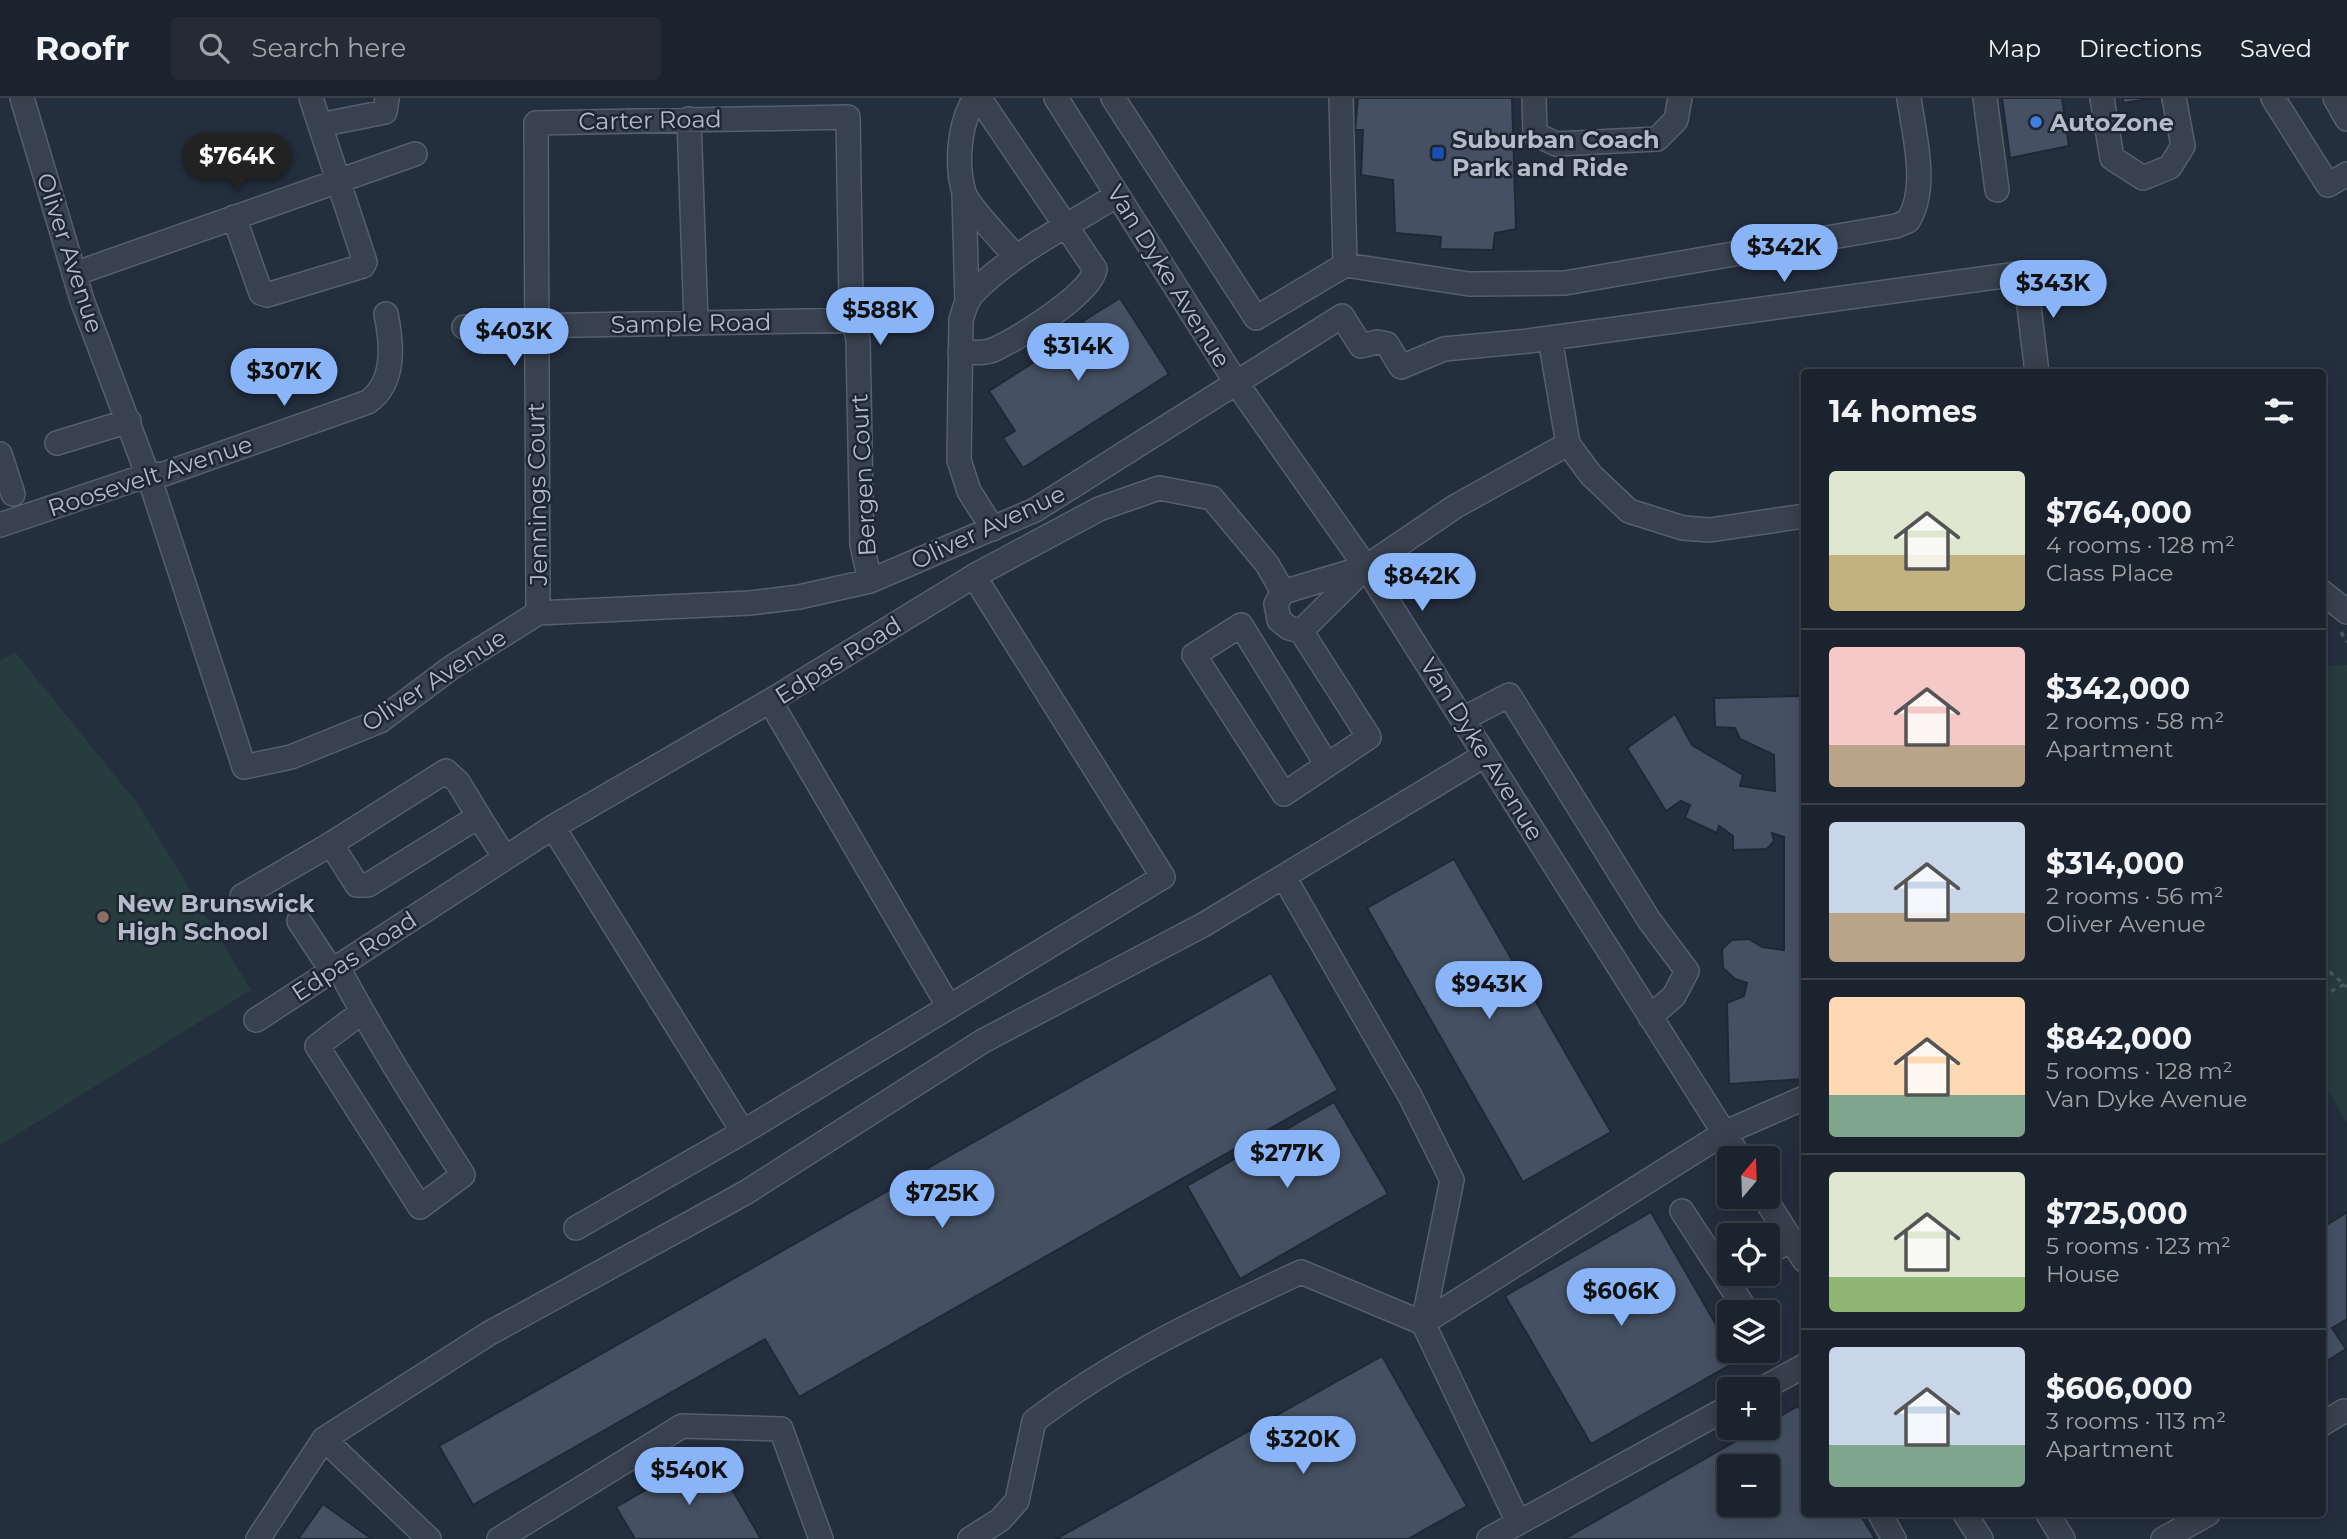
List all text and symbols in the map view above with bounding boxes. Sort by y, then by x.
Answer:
search box [171,17,661,80]
text: Roofr [35,28,129,68]
icon: search [195,29,233,67]
text: Search here [251,32,406,64]
text: Map [1988,34,2041,63]
text: Directions [2079,34,2202,63]
text: Saved [2240,34,2312,63]
street label: Carter Road [578,104,722,136]
place label: AutoZone [2049,108,2174,137]
marker: AutoZone [2028,114,2044,130]
place label: Suburban Coach Park and Ride [1452,125,1660,182]
pin: $764K [188,134,286,193]
text: $764K [199,142,275,170]
marker: Suburban Coach Park and Ride [1430,145,1446,161]
street label: Oliver Avenue [30,169,110,337]
street label: Van Dyke Avenue [1101,179,1237,373]
pin: $342K [1735,225,1833,284]
text: $342K [1747,233,1821,261]
pin: $343K [2004,260,2102,320]
text: $343K [2016,269,2090,297]
pin: $588K [831,288,929,347]
text: $588K [842,296,918,324]
street label: Sample Road [610,307,772,339]
pin: $403K [465,308,563,368]
text: $403K [476,317,552,345]
pin: $314K [1029,324,1127,383]
text: $314K [1043,332,1113,360]
pin: $307K [235,348,333,408]
text: $307K [246,357,322,385]
icon: filters [2260,392,2298,430]
street label: Bergen Court [844,393,882,557]
text: 14 homes [1829,393,1977,430]
street label: Jennings Court [521,402,553,587]
street label: Roosevelt Avenue [44,429,256,523]
street label: Oliver Avenue [906,479,1070,575]
text: $764,000 [2046,494,2192,531]
icon: home [1885,499,1969,583]
text: 4 rooms · 128 m² [2046,531,2235,559]
pin: $842K [1373,554,1471,613]
text: Class Place [2046,559,2173,587]
text: $842K [1384,562,1460,590]
street label: Edpas Road [770,610,906,710]
street label: Oliver Avenue [356,622,512,738]
street label: Van Dyke Avenue [1414,652,1550,846]
text: $342,000 [2046,670,2190,707]
icon: home [1885,675,1969,759]
text: 2 rooms · 58 m² [2046,707,2224,735]
text: Apartment [2046,735,2174,763]
text: $314,000 [2046,845,2184,882]
icon: home [1885,850,1969,934]
text: 2 rooms · 56 m² [2046,882,2224,910]
place label: New Brunswick High School [117,889,315,946]
street label: Edpas Road [286,905,422,1007]
marker: New Brunswick High School [95,909,111,925]
text: Oliver Avenue [2046,910,2206,938]
pin: $943K [1440,962,1538,1021]
text: $943K [1451,970,1527,998]
text: $842,000 [2046,1020,2192,1057]
icon: home [1885,1025,1969,1109]
text: 5 rooms · 128 m² [2046,1057,2233,1085]
text: Van Dyke Avenue [2046,1085,2247,1113]
pin: $277K [1238,1130,1336,1190]
text: $277K [1250,1139,1324,1167]
north arrow [1717,1146,1780,1209]
map controls [1717,1146,1780,1517]
pin: $725K [893,1170,991,1230]
text: $725K [906,1179,978,1207]
text: $725,000 [2046,1195,2188,1232]
icon: home [1885,1200,1969,1284]
button: locate [1717,1223,1780,1286]
text: 5 rooms · 123 m² [2046,1232,2231,1260]
text: House [2046,1260,2120,1288]
pin: $606K [1572,1268,1670,1328]
text: $606K [1583,1277,1659,1305]
button: layers [1717,1300,1780,1363]
text: $606,000 [2046,1370,2193,1407]
icon: home [1885,1375,1969,1459]
button: + [1717,1377,1780,1440]
text: 3 rooms · 113 m² [2046,1407,2226,1435]
pin: $320K [1254,1416,1352,1476]
text: $320K [1266,1425,1340,1453]
text: Apartment [2046,1435,2174,1463]
pin: $540K [640,1448,738,1507]
button: − [1717,1454,1780,1517]
text: $540K [651,1456,727,1484]

